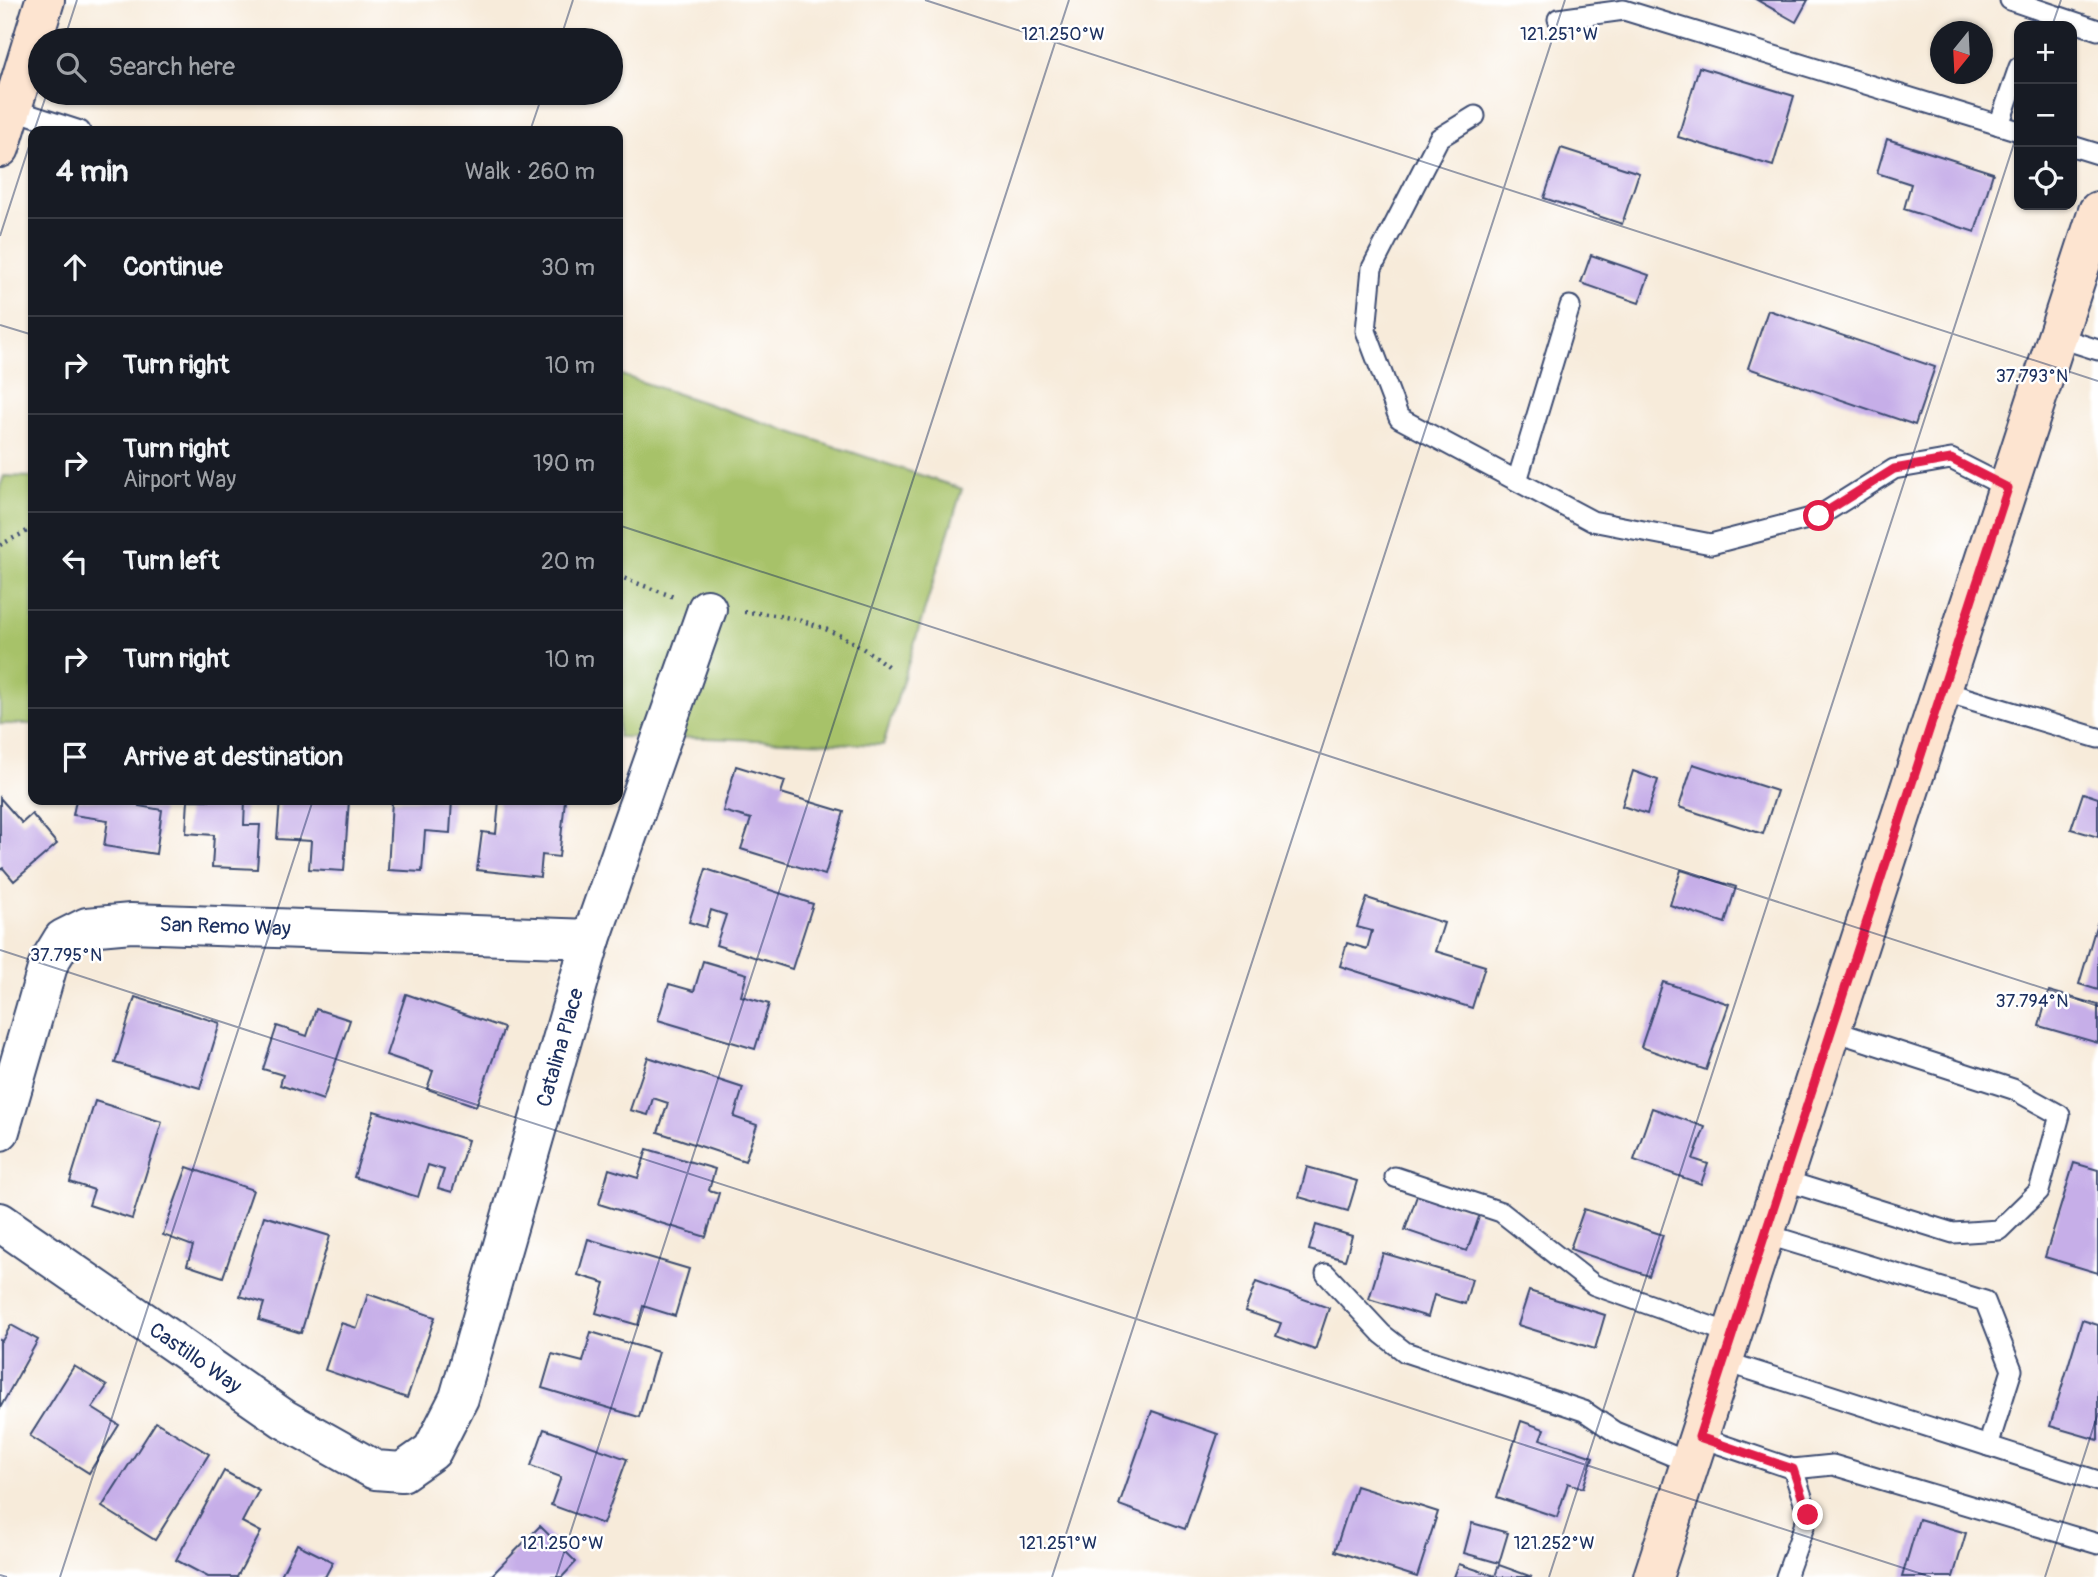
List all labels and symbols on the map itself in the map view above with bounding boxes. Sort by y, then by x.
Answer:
north arrow [1930,21,1993,84]
text: 121.250°W [1021,23,1105,46]
text: 121.251°W [1520,23,1598,46]
text: 37.793°N [1996,365,2068,388]
route start [1803,500,1834,531]
street label: San Remo Way [159,910,291,942]
text: 37.795°N [30,944,102,967]
street label: Catalina Place [530,984,590,1110]
text: 37.794°N [1996,990,2068,1013]
street label: Castillo Way [144,1316,247,1399]
route end [1792,1499,1823,1530]
text: 121.250°W [520,1532,604,1555]
text: 121.251°W [1019,1532,1097,1555]
text: 121.252°W [1513,1532,1595,1555]

